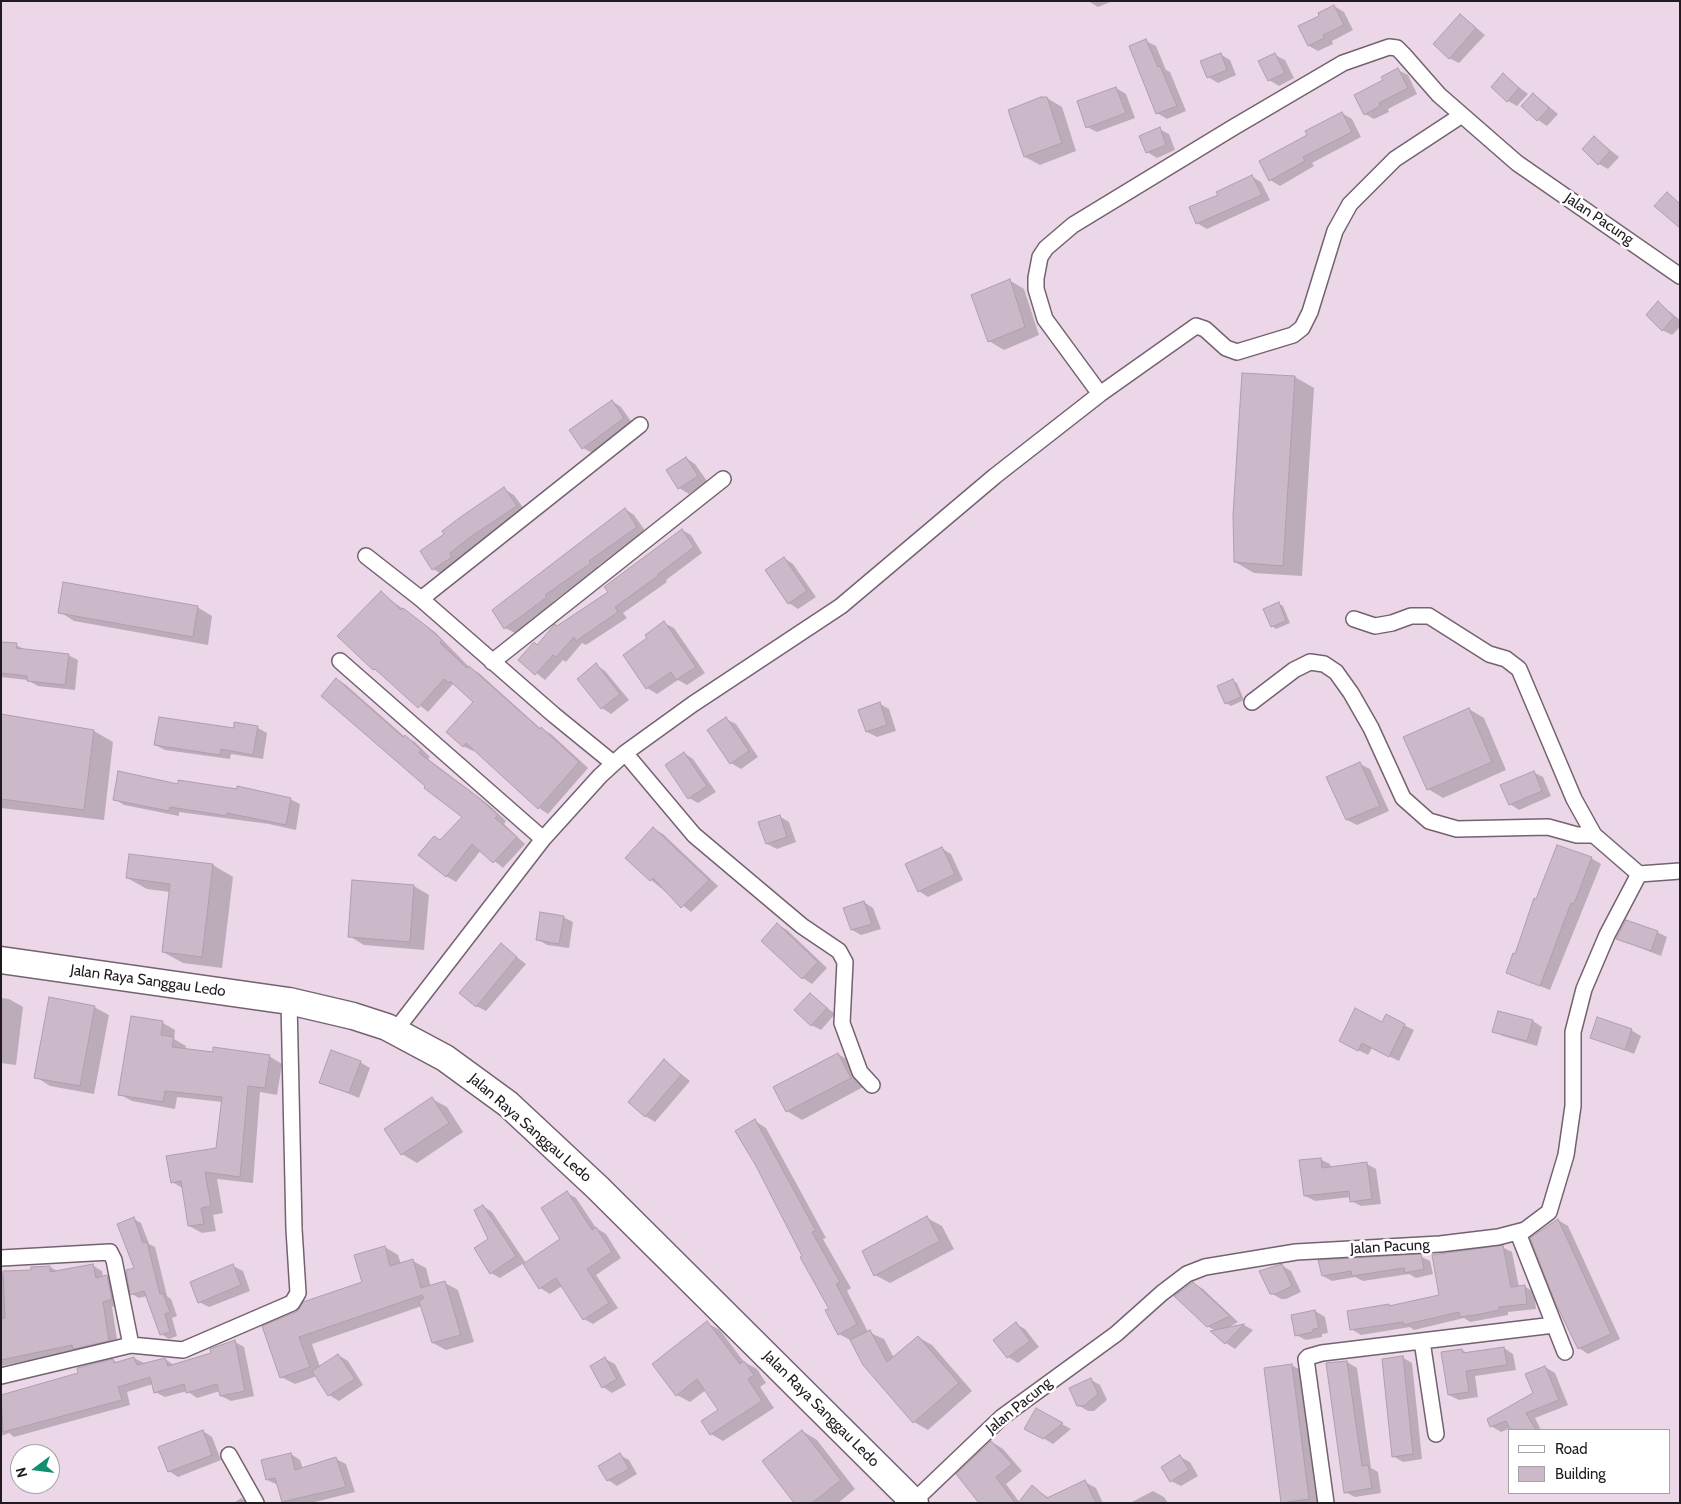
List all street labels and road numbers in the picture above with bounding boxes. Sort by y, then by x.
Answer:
street label: Jalan Pacung [1561,189,1637,249]
street label: Jalan Raya Sanggau Ledo [69,961,227,1001]
street label: Jalan Raya Sanggau Ledo [465,1070,595,1186]
street label: Jalan Pacung [1350,1236,1430,1258]
street label: Jalan Raya Sanggau Ledo [759,1347,883,1471]
street label: Jalan Pacung [982,1374,1056,1438]

